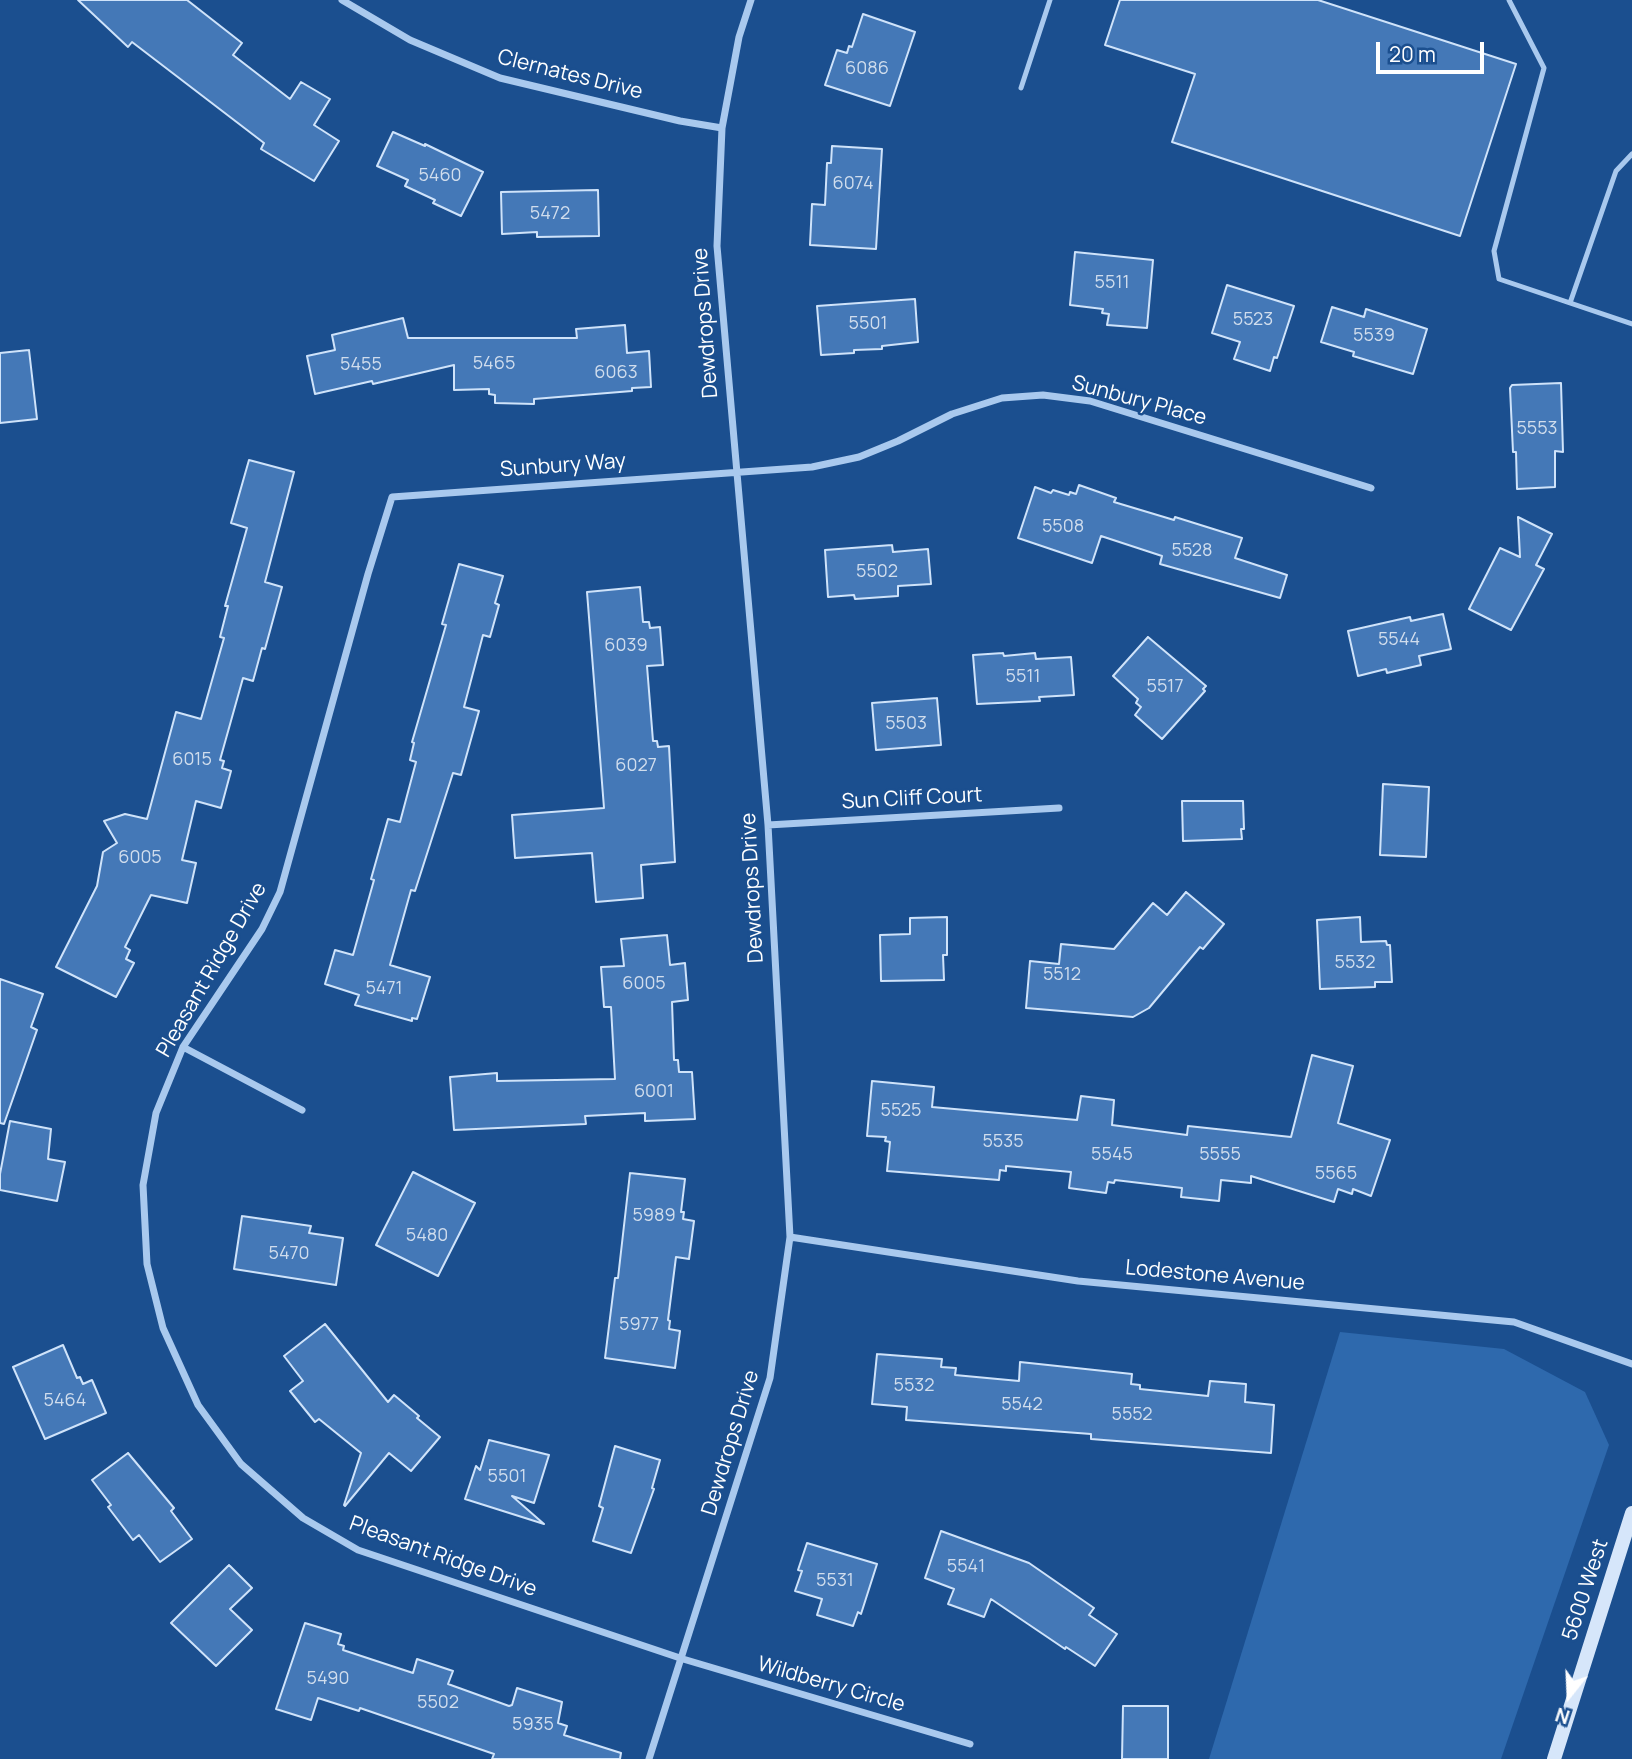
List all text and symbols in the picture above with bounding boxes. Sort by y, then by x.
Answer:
scale bar [1380,28,1488,72]
text: 20 m [1389,40,1436,68]
street label: Clernates Drive [495,45,645,105]
house number: 6086 [845,58,889,80]
house number: 5460 [418,165,462,187]
house number: 6074 [832,173,874,195]
house number: 5472 [530,203,570,225]
street label: Dewdrops Drive [688,247,724,399]
house number: 5511 [1095,272,1129,294]
house number: 5523 [1233,309,1273,331]
house number: 5501 [849,313,887,335]
house number: 5539 [1353,325,1395,347]
house number: 5465 [473,353,515,375]
house number: 5455 [340,354,382,376]
house number: 6063 [594,362,638,384]
street label: Sunbury Place [1069,371,1209,431]
house number: 5553 [1516,418,1558,440]
street label: Sunbury Way [499,449,627,483]
house number: 5508 [1042,516,1084,538]
house number: 5528 [1172,540,1212,562]
house number: 5502 [856,561,898,583]
house number: 5544 [1378,629,1420,651]
house number: 6039 [604,635,648,657]
house number: 5511 [1006,666,1040,688]
house number: 5517 [1147,676,1183,698]
house number: 5503 [885,713,927,735]
house number: 6015 [172,749,212,771]
house number: 6027 [615,755,657,777]
street label: Sun Cliff Court [841,783,983,815]
street label: Dewdrops Drive [736,812,770,964]
house number: 6005 [118,847,162,869]
street label: Pleasant Ridge Drive [152,878,272,1062]
house number: 5532 [1334,952,1376,974]
house number: 5512 [1043,964,1081,986]
house number: 6005 [622,973,666,995]
house number: 5471 [365,978,403,1000]
house number: 6001 [634,1081,674,1103]
house number: 5525 [881,1100,921,1122]
house number: 5535 [982,1131,1024,1153]
house number: 5545 [1091,1144,1133,1166]
house number: 5555 [1199,1144,1241,1166]
house number: 5565 [1315,1163,1357,1185]
house number: 5989 [632,1205,676,1227]
house number: 5480 [406,1225,448,1247]
house number: 5470 [268,1243,310,1265]
street label: Lodestone Avenue [1124,1256,1306,1296]
house number: 5977 [619,1314,659,1336]
street label: Dewdrops Drive [697,1367,765,1519]
house number: 5532 [893,1375,935,1397]
house number: 5464 [44,1390,86,1412]
house number: 5542 [1001,1394,1043,1416]
house number: 5552 [1112,1404,1152,1426]
house number: 5501 [488,1466,526,1488]
street label: Pleasant Ridge Drive [346,1511,540,1603]
street label: 5600 West [1558,1536,1614,1644]
house number: 5541 [947,1556,985,1578]
house number: 5531 [816,1570,854,1592]
street label: Wildberry Circle [754,1652,908,1718]
north arrow [1534,1661,1604,1731]
house number: 5490 [307,1668,349,1690]
house number: 5502 [417,1692,459,1714]
text: N [1552,1701,1573,1730]
house number: 5935 [512,1714,554,1736]

